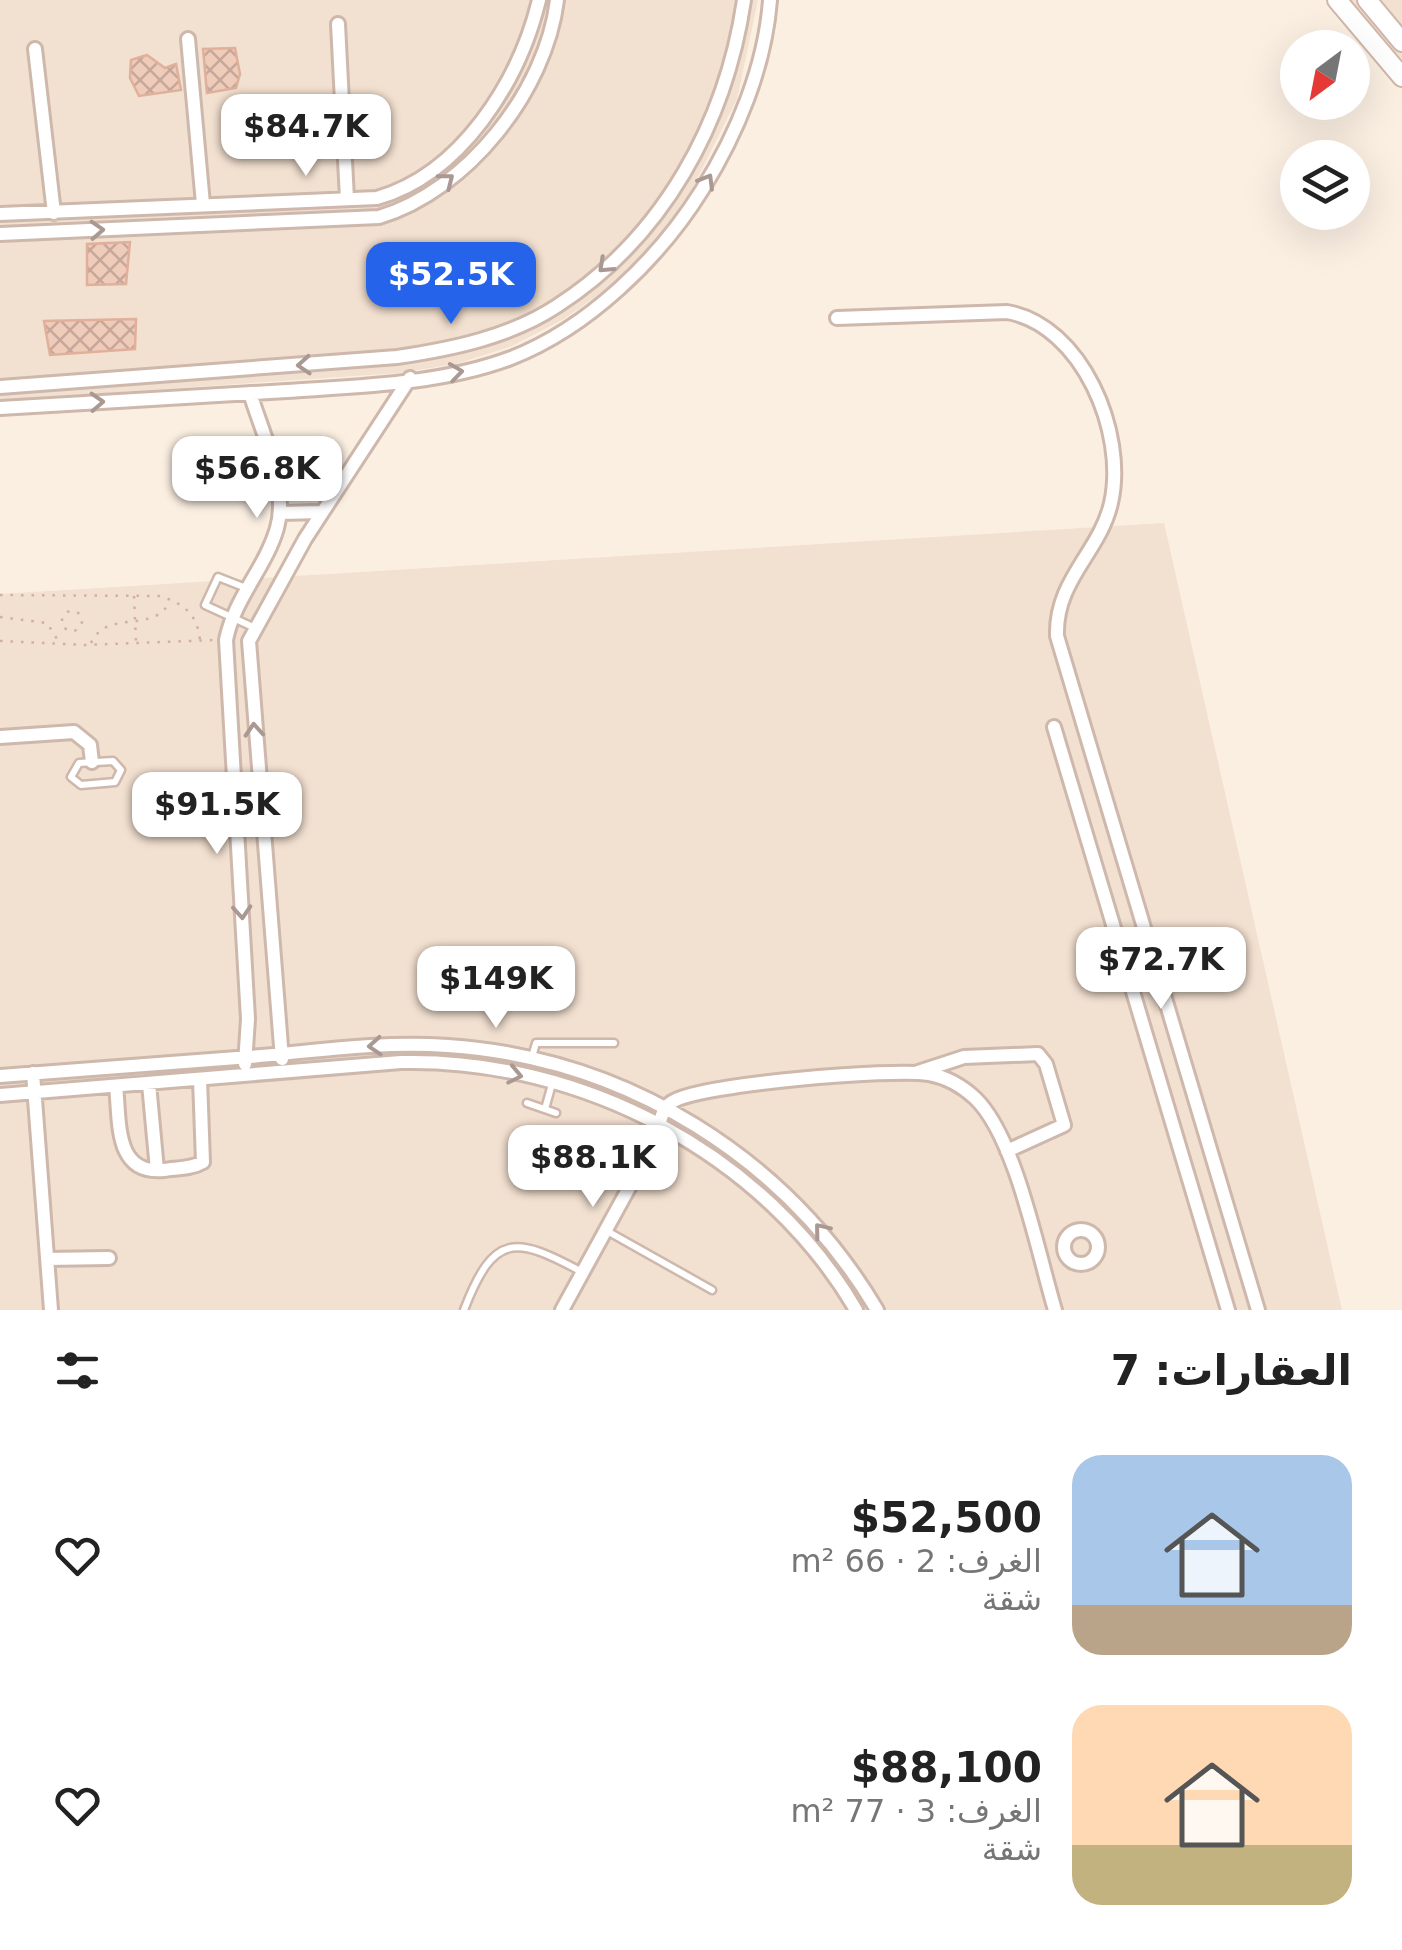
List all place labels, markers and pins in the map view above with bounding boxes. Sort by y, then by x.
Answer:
pin: $84.7K [225,94,387,179]
pin: $52.5K [370,242,532,327]
pin: $56.8K [176,436,338,521]
pin: $91.5K [136,772,298,857]
pin: $72.7K [1080,927,1242,1012]
pin: $149K [426,946,566,1031]
pin: $88.1K [512,1125,674,1210]

